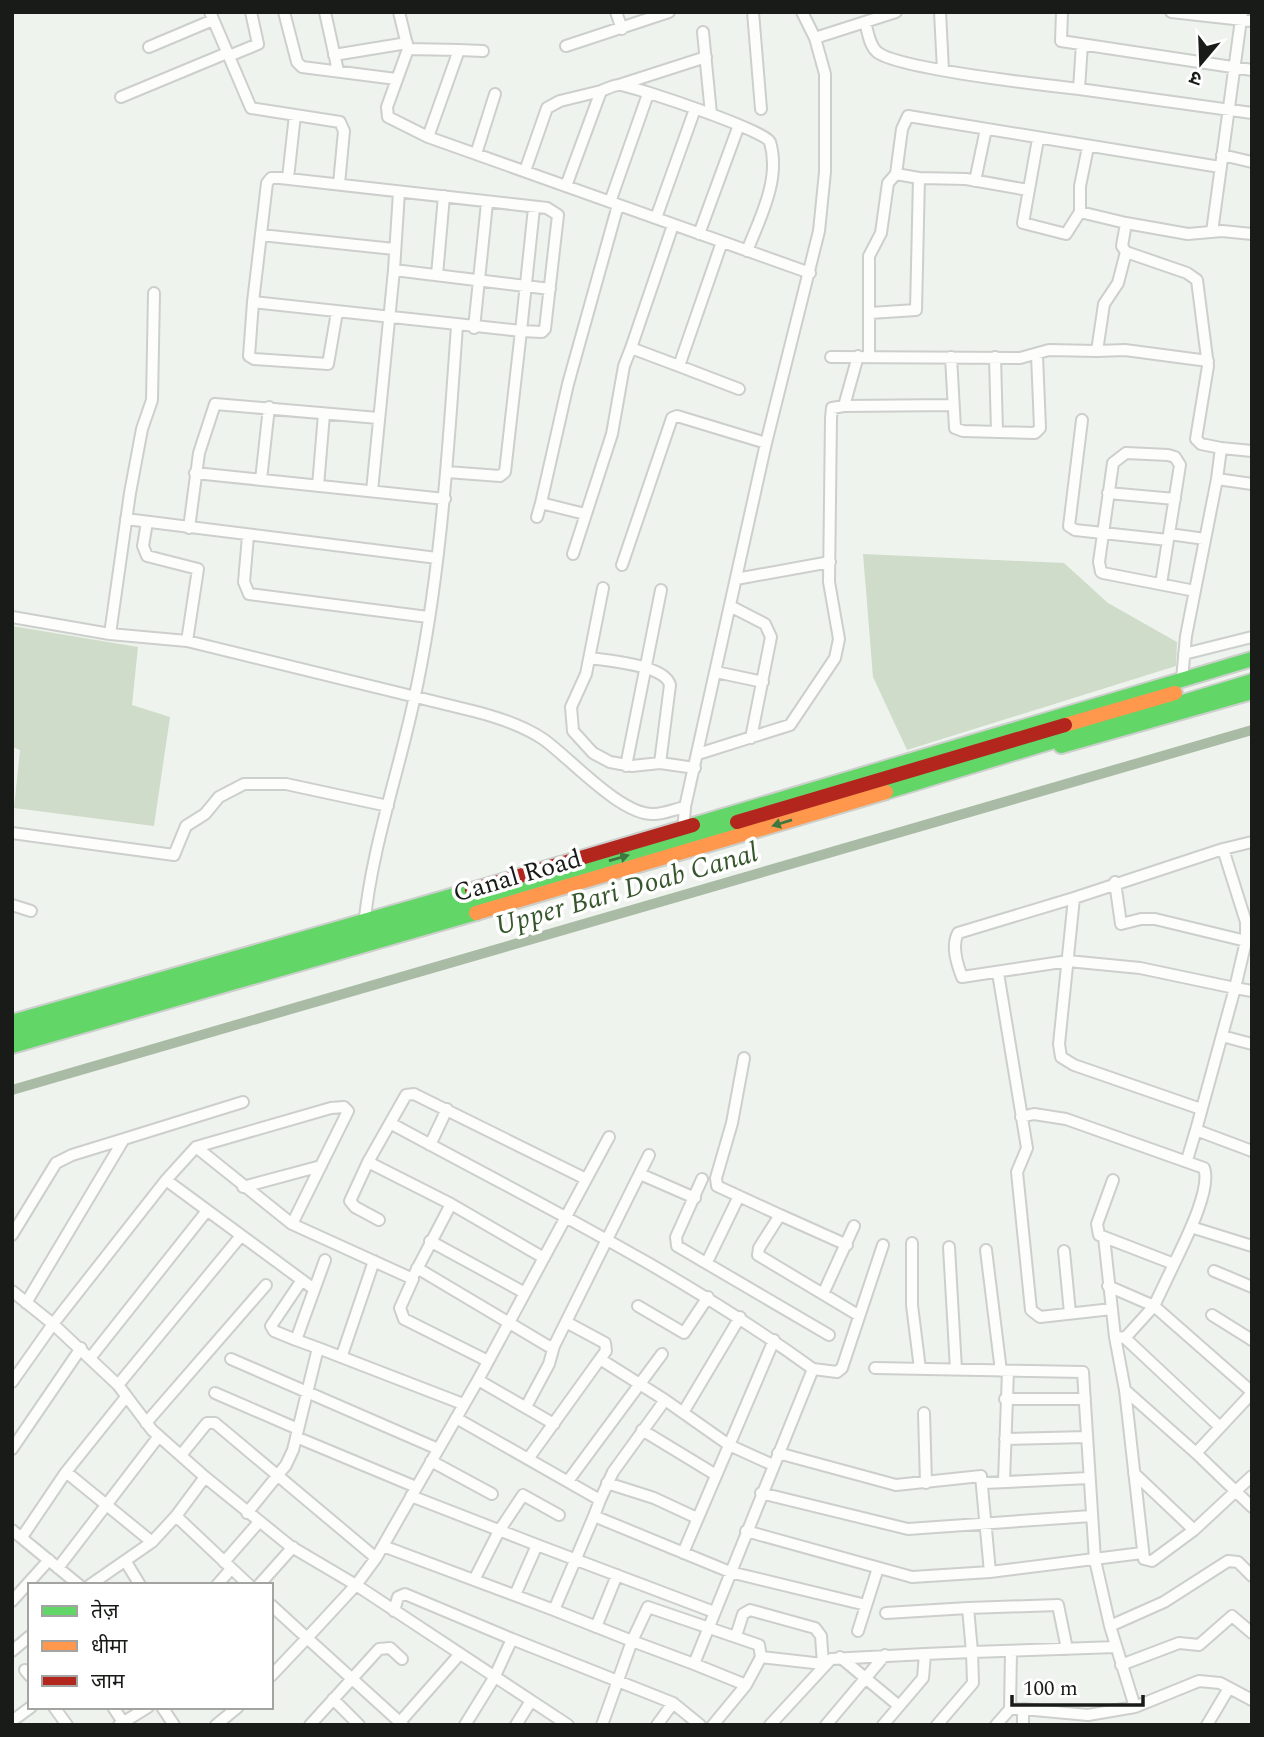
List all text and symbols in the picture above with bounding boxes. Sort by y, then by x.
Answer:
north arrow [1166,28,1236,98]
text: उ [1185,62,1206,93]
one-way arrow [771,819,792,829]
water label: Upper Bari Doab Canal [490,831,763,948]
street label: Canal Road [448,839,586,913]
one-way arrow [609,853,630,863]
legend [28,1583,273,1709]
text: तेज़ [91,1596,119,1628]
text: धीमा [91,1631,128,1663]
scale bar [1012,1664,1143,1708]
text: जाम [91,1666,125,1698]
text: 100 m [1023,1673,1078,1705]

